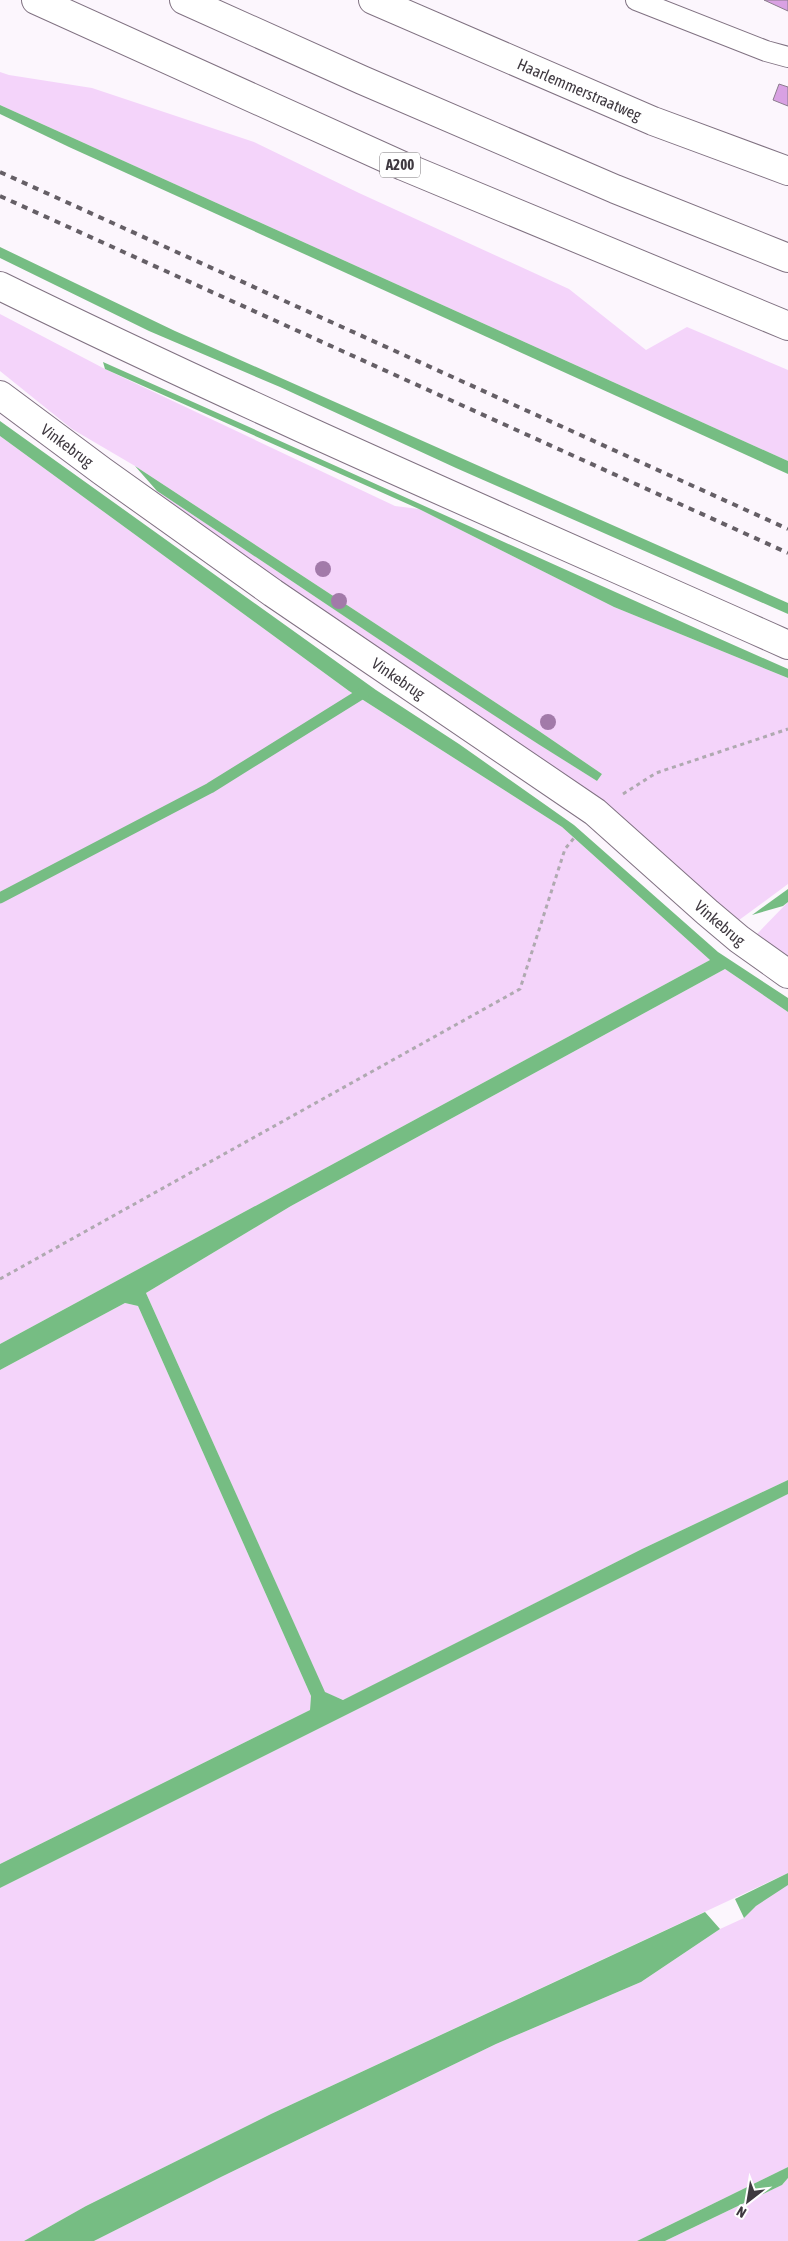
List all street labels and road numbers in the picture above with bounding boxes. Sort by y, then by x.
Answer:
street label: Haarlemmerstraatweg [515,55,644,125]
road number: A200 [380,152,420,178]
street label: Vinkebrug [38,420,97,471]
street label: Vinkebrug [368,654,429,704]
street label: Vinkebrug [691,897,749,950]

